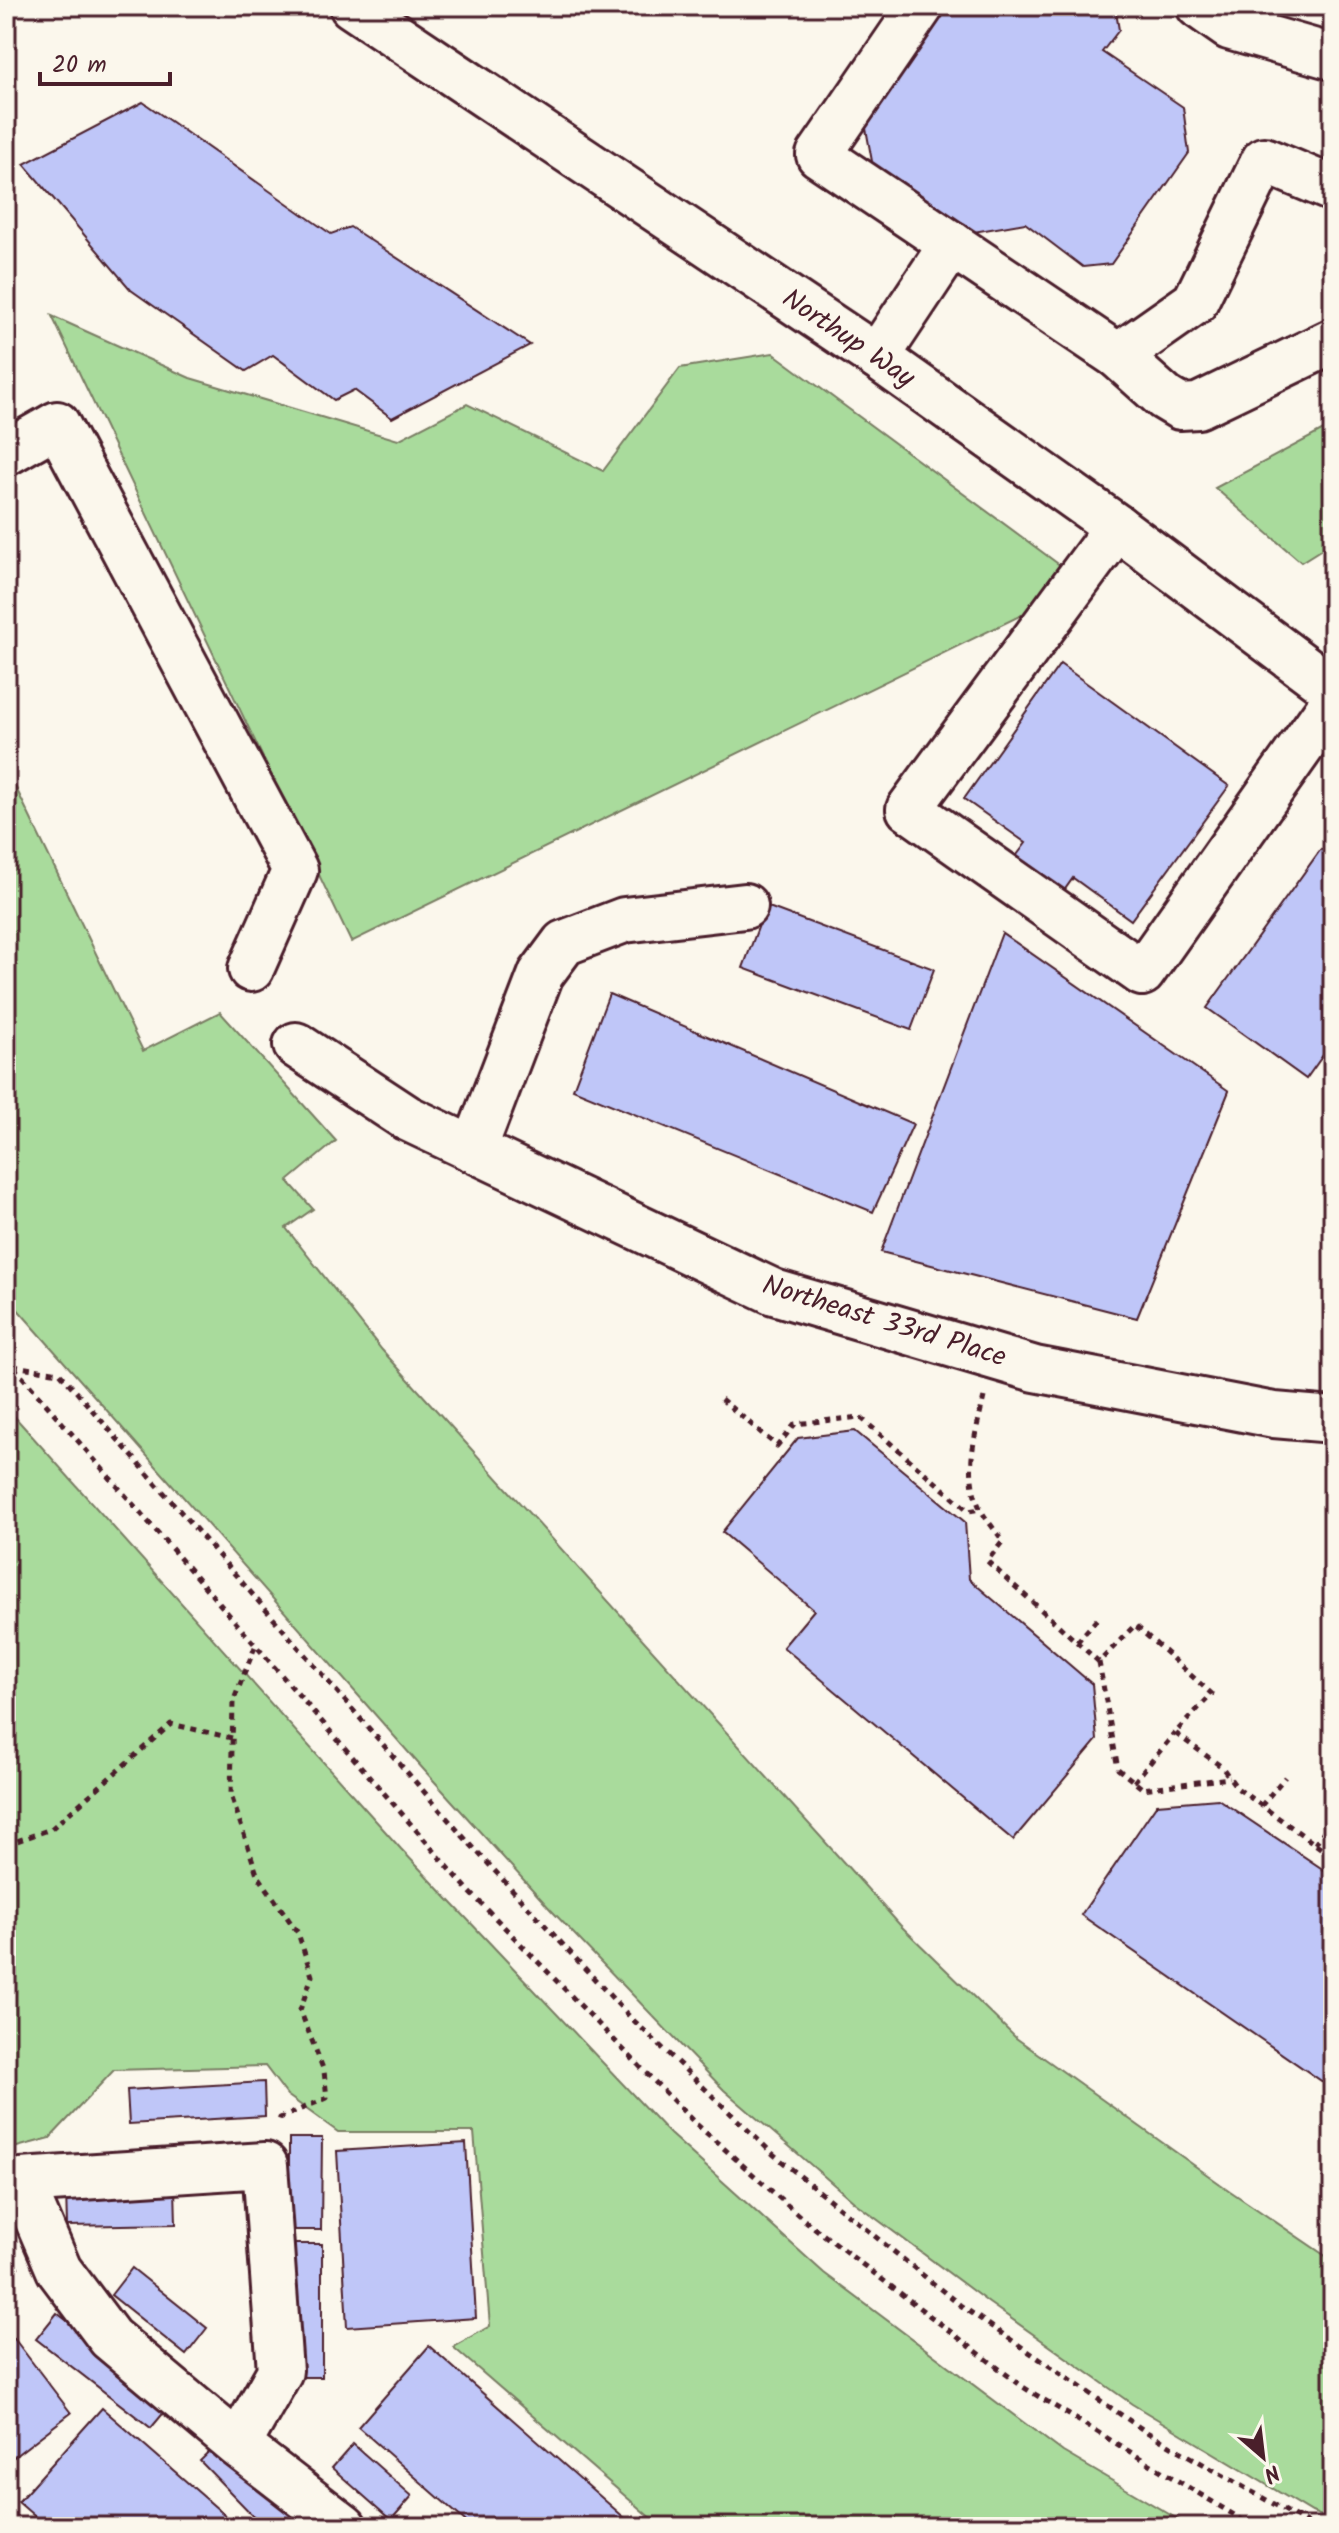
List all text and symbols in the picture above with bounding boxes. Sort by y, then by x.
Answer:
scale bar [40,36,170,86]
text: 20 m [52,46,107,85]
street label: Northup Way [772,278,925,401]
street label: Northeast 33rd Place [756,1263,1012,1381]
north arrow [1223,2417,1303,2497]
text: N [1257,2454,1286,2491]

